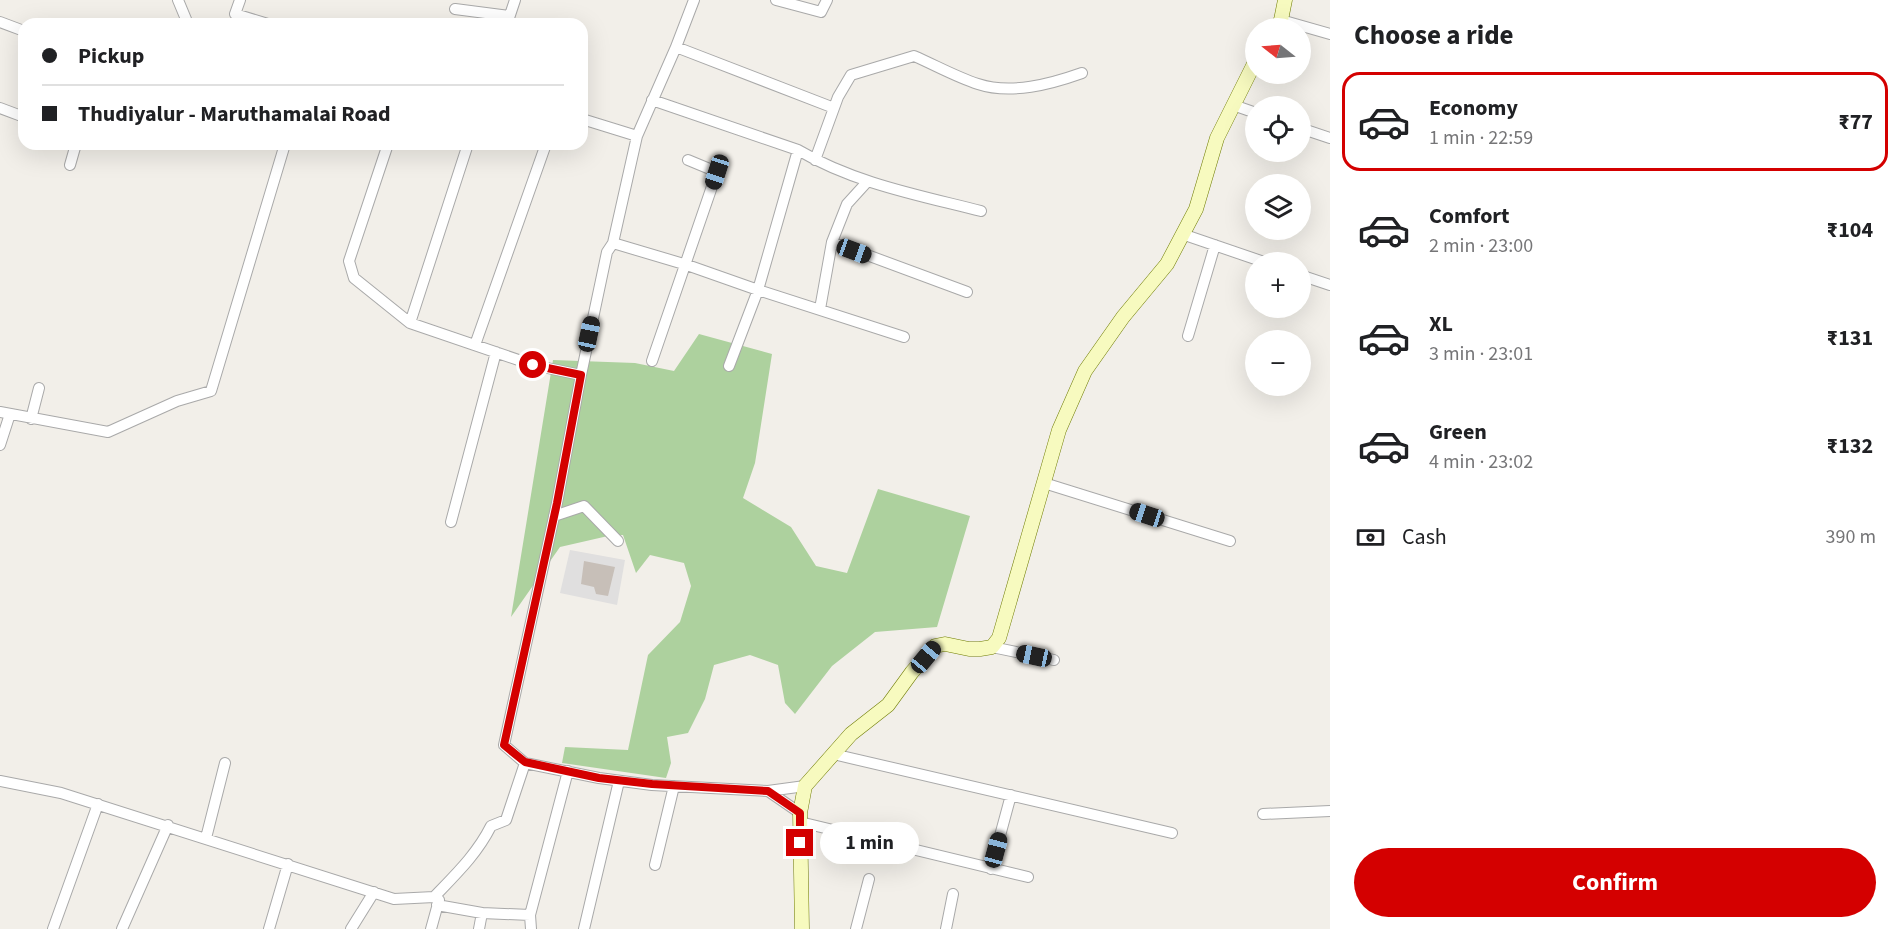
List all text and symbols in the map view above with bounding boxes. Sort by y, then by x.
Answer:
text: Choose a ride [1354,16,1514,55]
north arrow [1245,18,1311,84]
map controls [1245,18,1311,396]
text: Pickup [78,40,144,72]
text: Economy [1429,92,1518,124]
icon: car [1357,95,1411,149]
button: locate [1245,96,1311,162]
text: Thudiyalur - Maruthamalai Road [78,98,391,130]
text: ₹77 [1838,106,1873,138]
text: 1 min · 22:59 [1429,124,1533,152]
car [703,152,731,192]
button: layers [1245,174,1311,240]
text: Comfort [1429,200,1510,232]
icon: car [1357,203,1411,257]
text: ₹104 [1827,214,1873,246]
text: 2 min · 23:00 [1429,232,1533,260]
car [834,236,874,266]
button: + [1245,252,1311,318]
text: XL [1429,308,1453,340]
icon: car [1357,311,1411,365]
car [576,315,602,353]
text: ₹131 [1827,322,1873,354]
button: − [1245,330,1311,396]
text: 3 min · 23:01 [1429,340,1533,368]
route start [519,351,546,378]
text: Green [1429,416,1487,448]
icon: car [1357,419,1411,473]
text: ₹132 [1827,430,1873,462]
text: 4 min · 23:02 [1429,448,1533,476]
car [1127,501,1167,529]
icon: cash [1354,521,1387,554]
text: Cash [1402,521,1447,553]
text: 390 m [1826,523,1876,551]
car [908,637,944,677]
car [1015,643,1053,669]
callout: 1 min [821,822,920,864]
route end [786,829,813,856]
text: 1 min [845,829,894,857]
car [983,830,1009,870]
button: Confirm [1354,848,1876,917]

